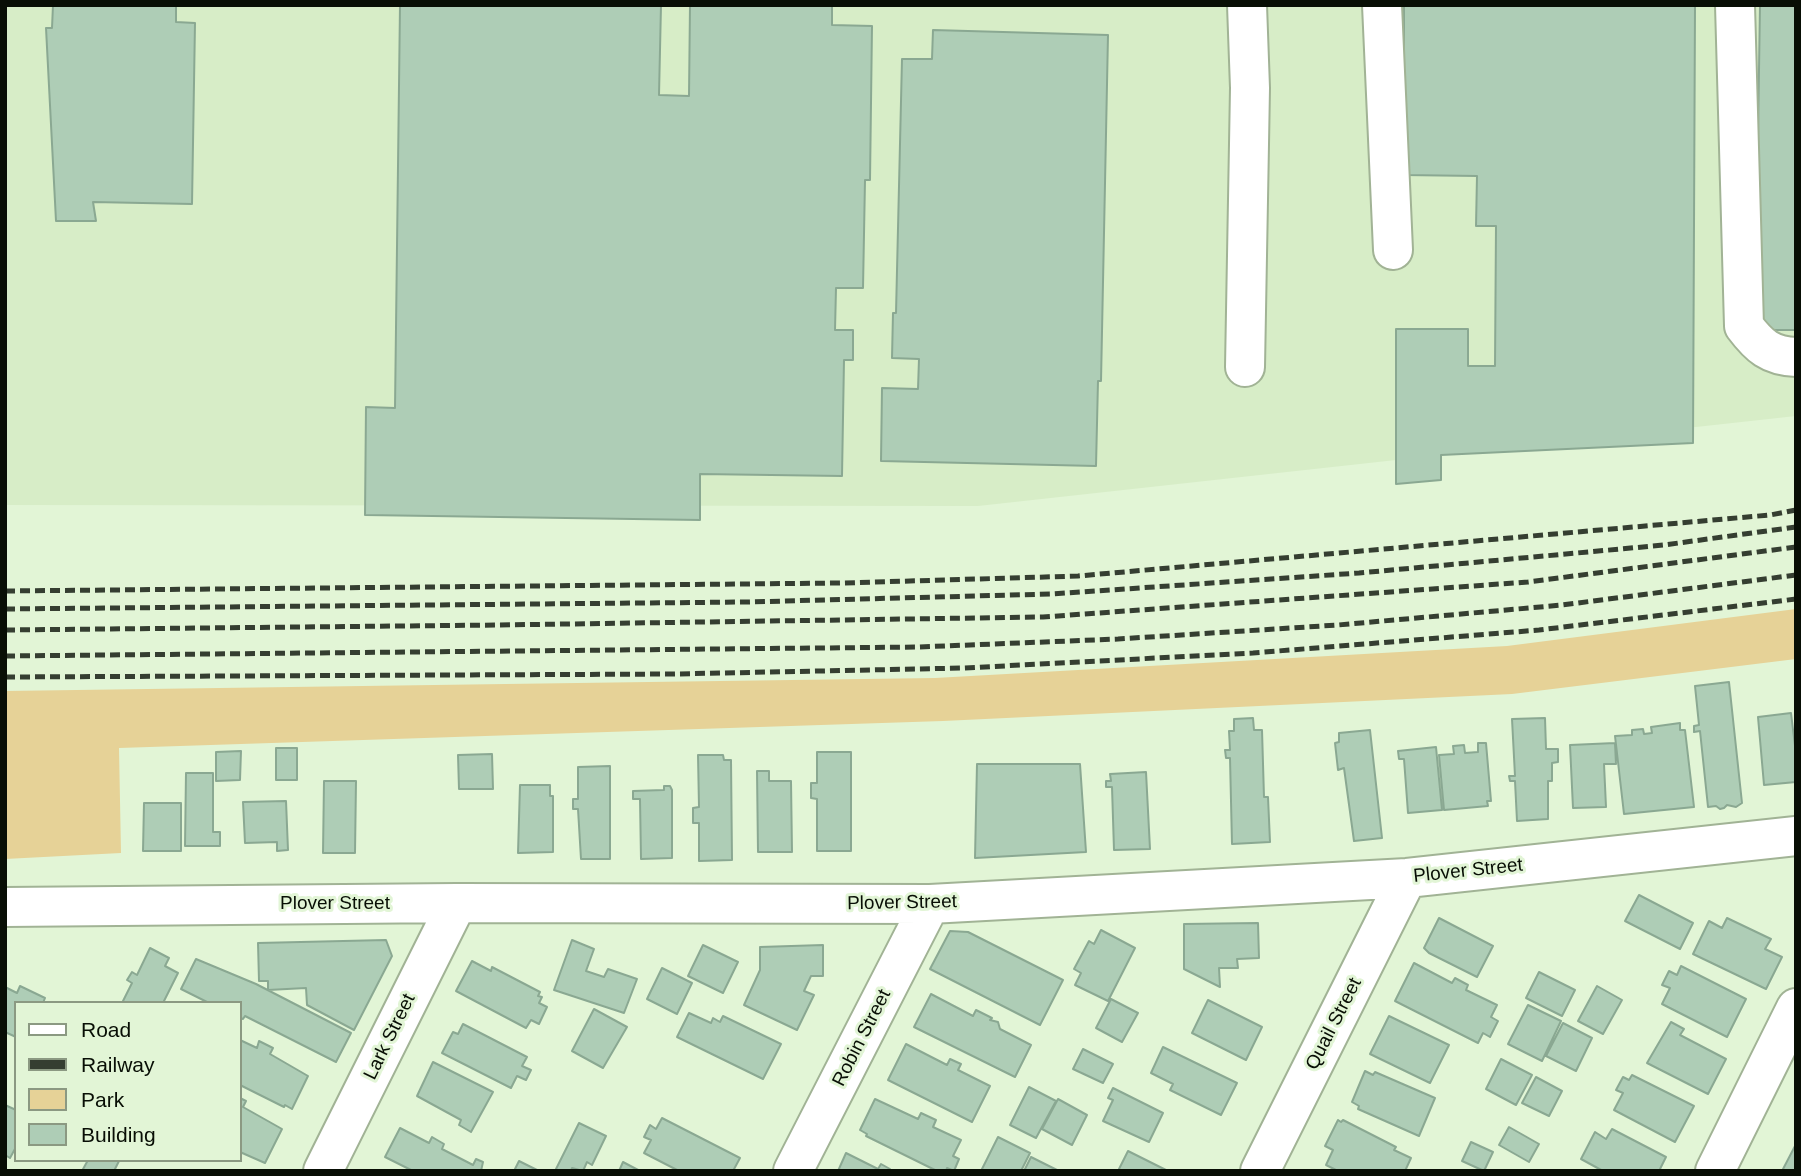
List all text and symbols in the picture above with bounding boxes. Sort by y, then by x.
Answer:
street label: Plover Street [1412,854,1524,888]
street label: Plover Street [847,891,957,915]
street label: Plover Street [280,893,390,915]
street label: Quail Street [1301,974,1367,1074]
street label: Robin Street [828,986,896,1090]
street label: Lark Street [359,990,421,1084]
legend [14,1001,242,1162]
text: Road [81,1018,131,1041]
text: Railway [81,1053,155,1076]
text: Park [81,1088,124,1111]
text: Building [81,1123,156,1146]

